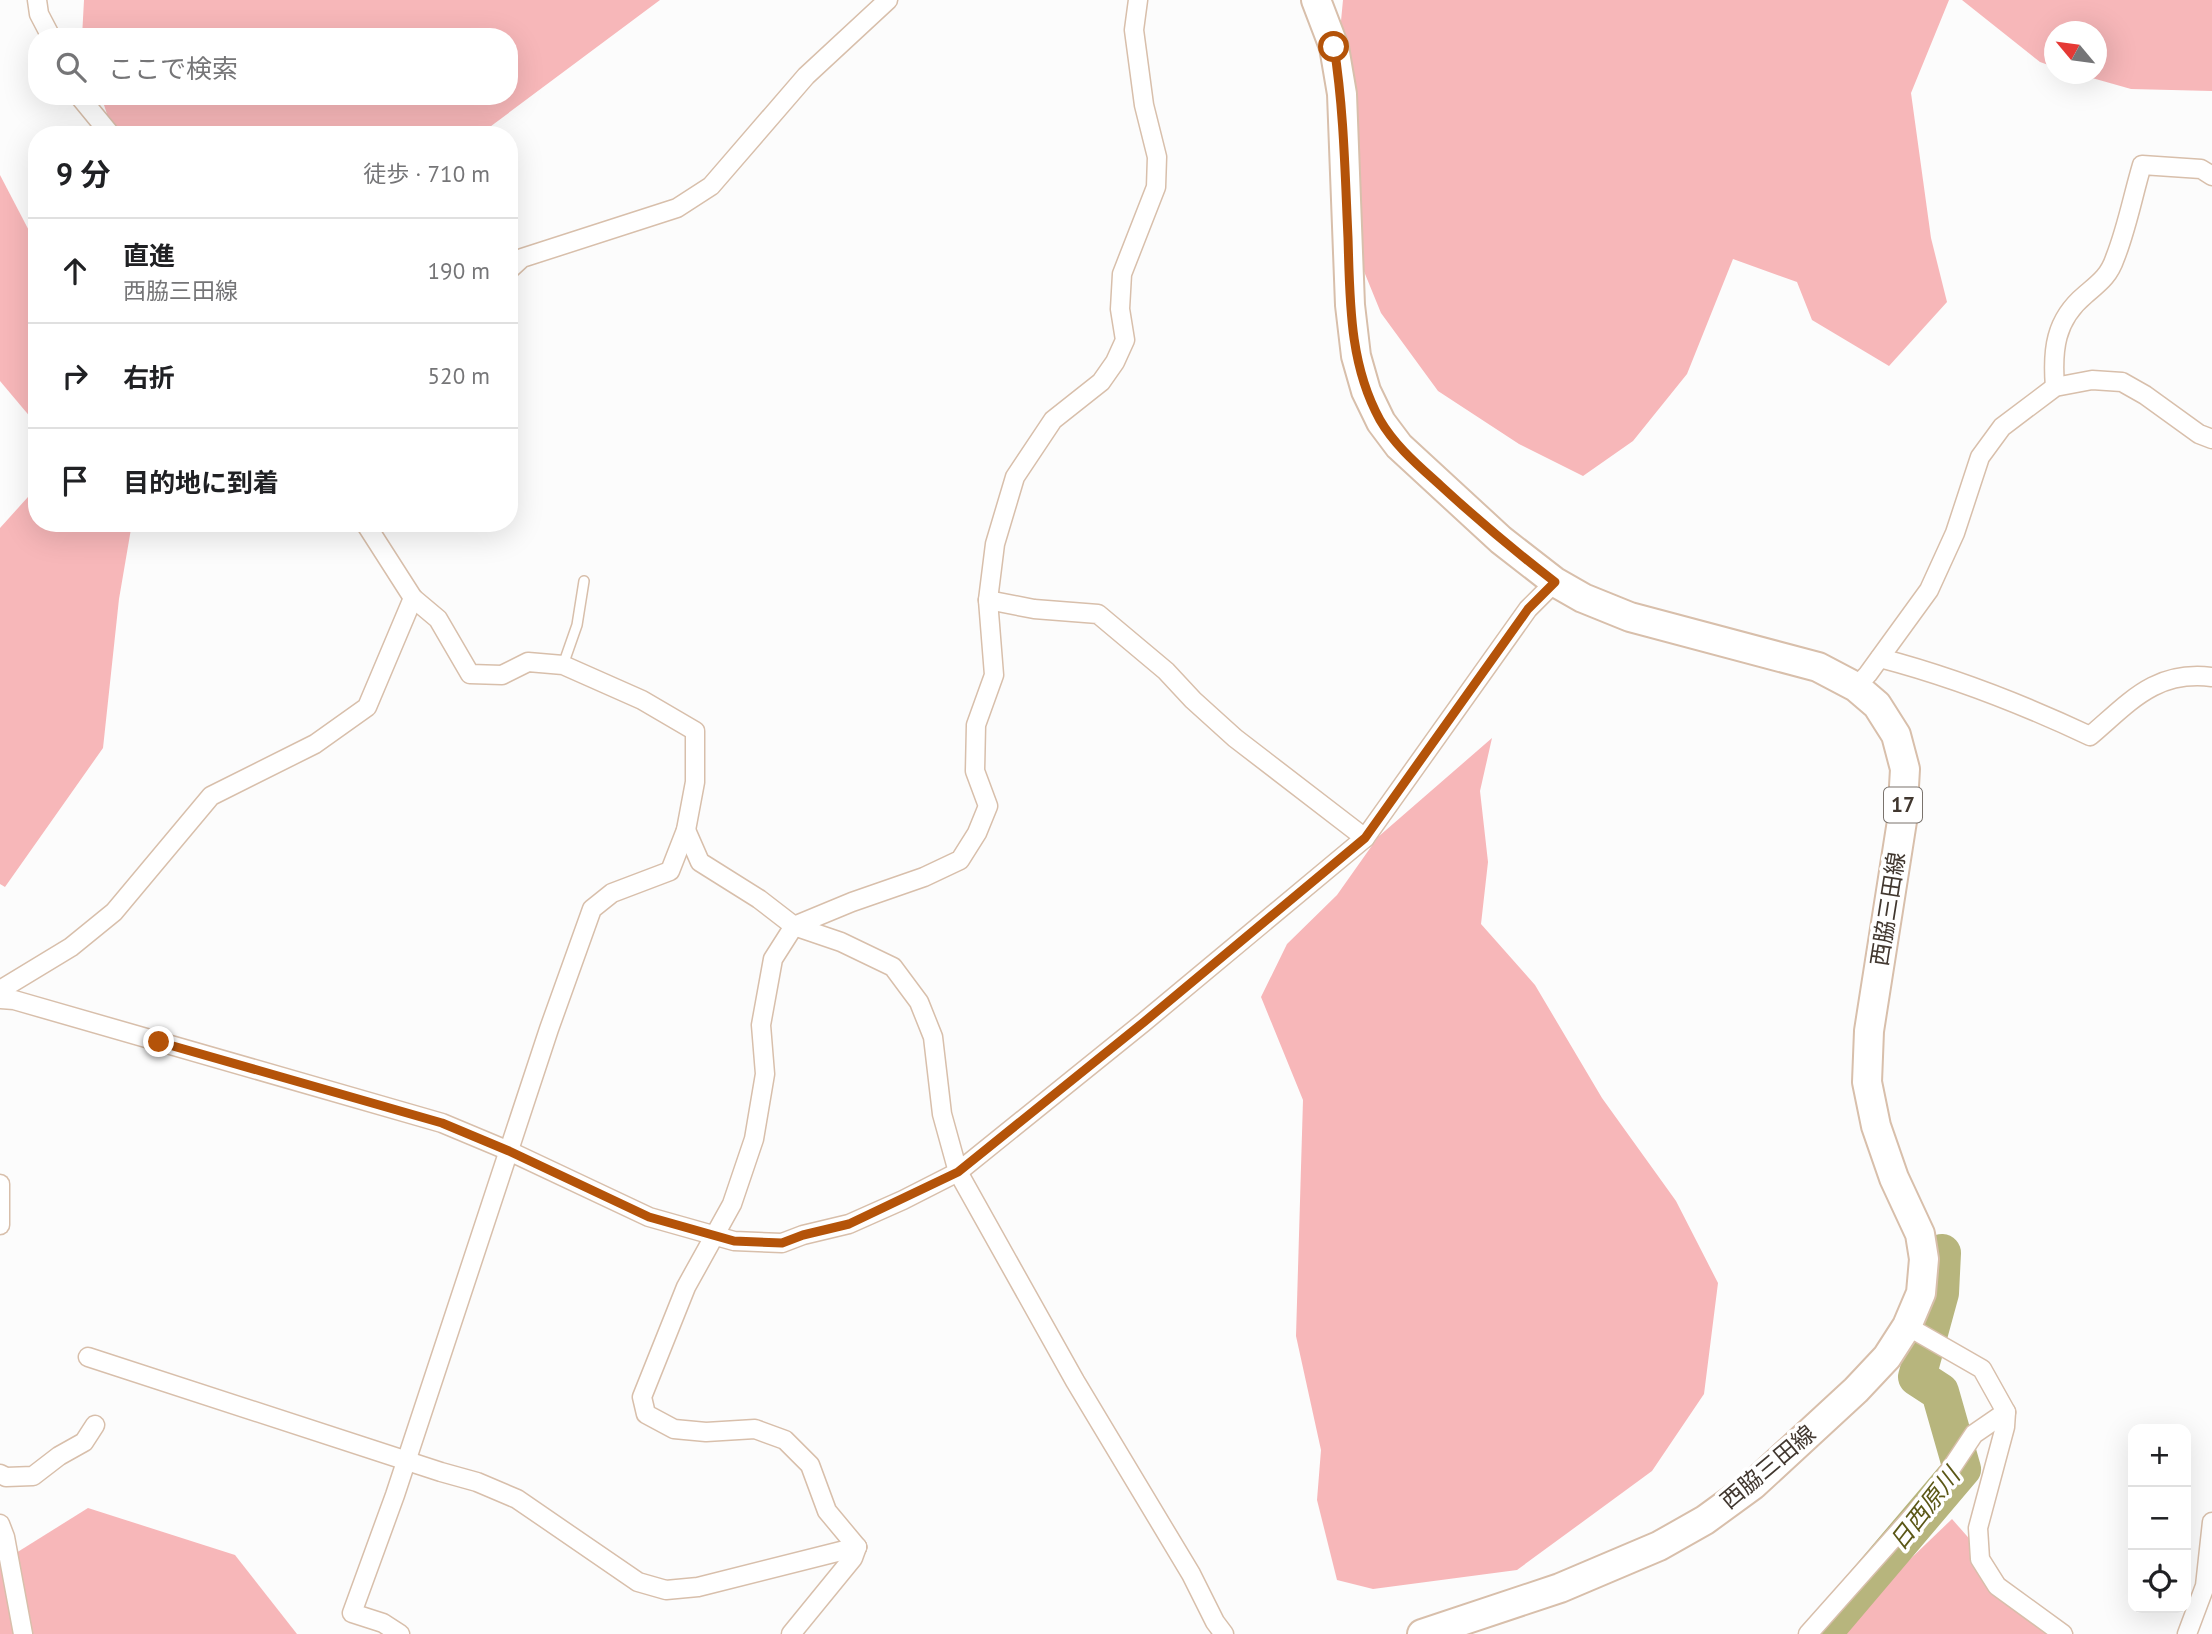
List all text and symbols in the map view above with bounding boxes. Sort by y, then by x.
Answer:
north arrow [2044,21,2107,84]
search box [28,28,518,105]
route start [1318,31,1349,62]
icon: search [52,48,90,86]
text: ここで検索 [108,52,238,85]
text: 9 分 [56,154,111,193]
text: 徒歩 · 710 m [363,159,490,188]
text: 直進 [123,239,175,272]
icon: ahead [56,252,94,290]
text: 190 m [428,256,490,285]
text: 西脇三田線 [123,276,238,305]
icon: right [56,357,94,395]
text: 右折 [123,361,175,394]
text: 520 m [428,361,490,390]
icon: arrive [56,462,94,500]
text: 目的地に到着 [123,466,279,499]
road number: 17 [1884,788,1922,822]
street label: 西脇三田線 [1864,850,1911,968]
route end [143,1026,174,1057]
street label: 西脇三田線 [1714,1419,1821,1515]
map controls [2128,1424,2191,1613]
button: + [2128,1424,2191,1487]
water label: 日西原川 [1883,1459,1968,1556]
button: − [2128,1487,2191,1550]
button: locate [2128,1550,2191,1613]

